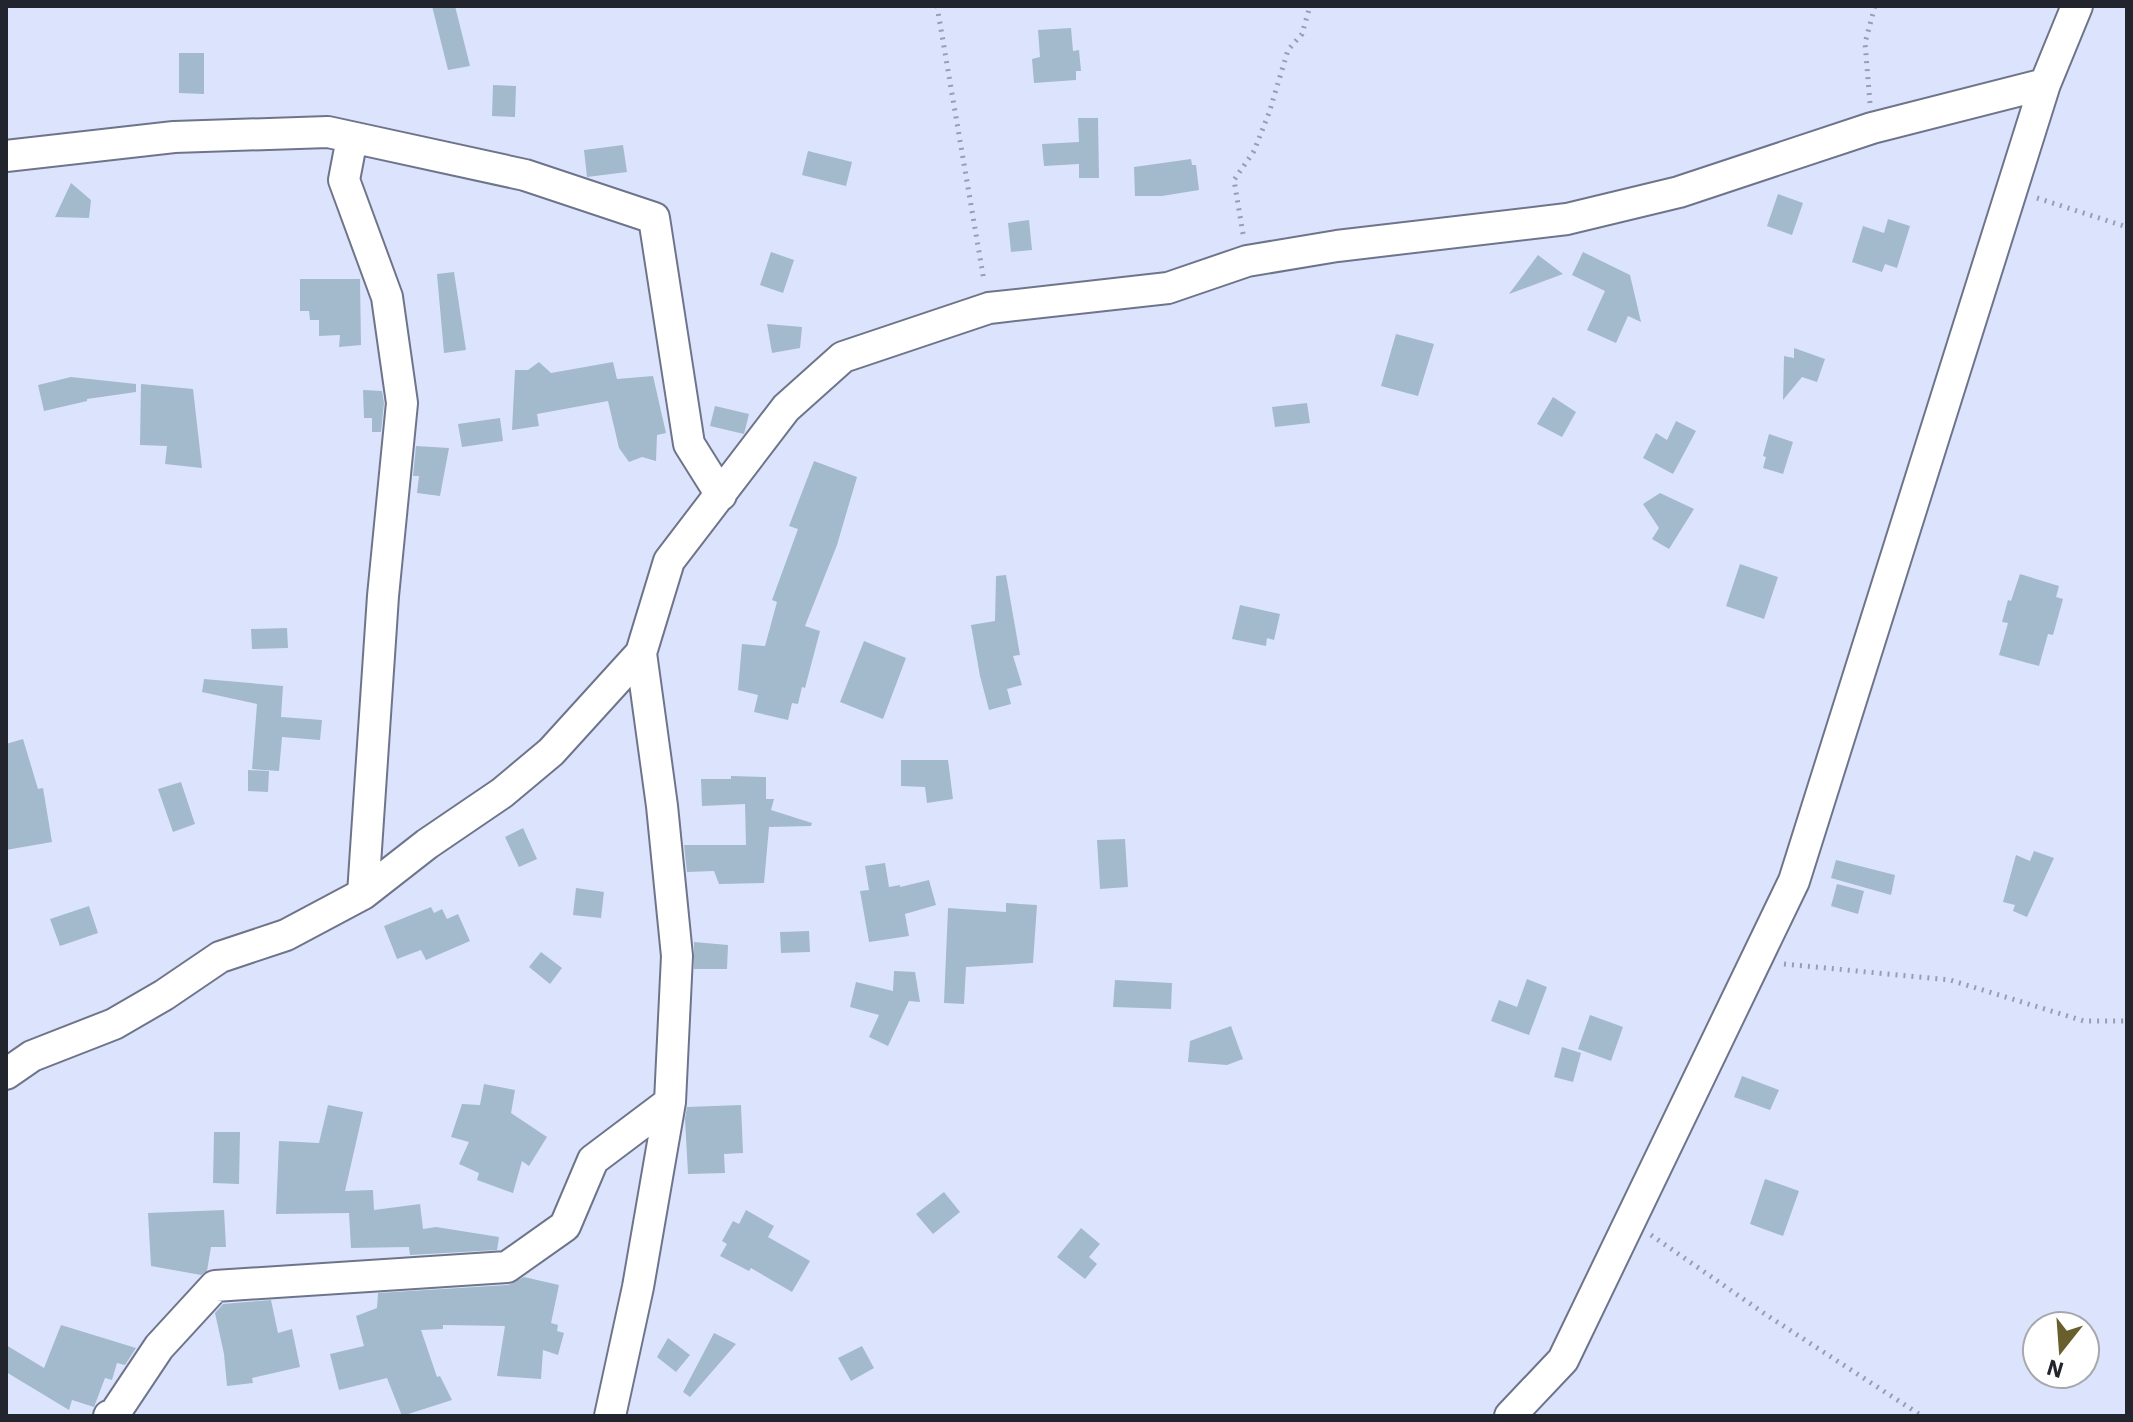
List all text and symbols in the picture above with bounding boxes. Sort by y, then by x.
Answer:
north arrow [2021,1310,2101,1390]
text: N [2043,1353,2067,1386]

